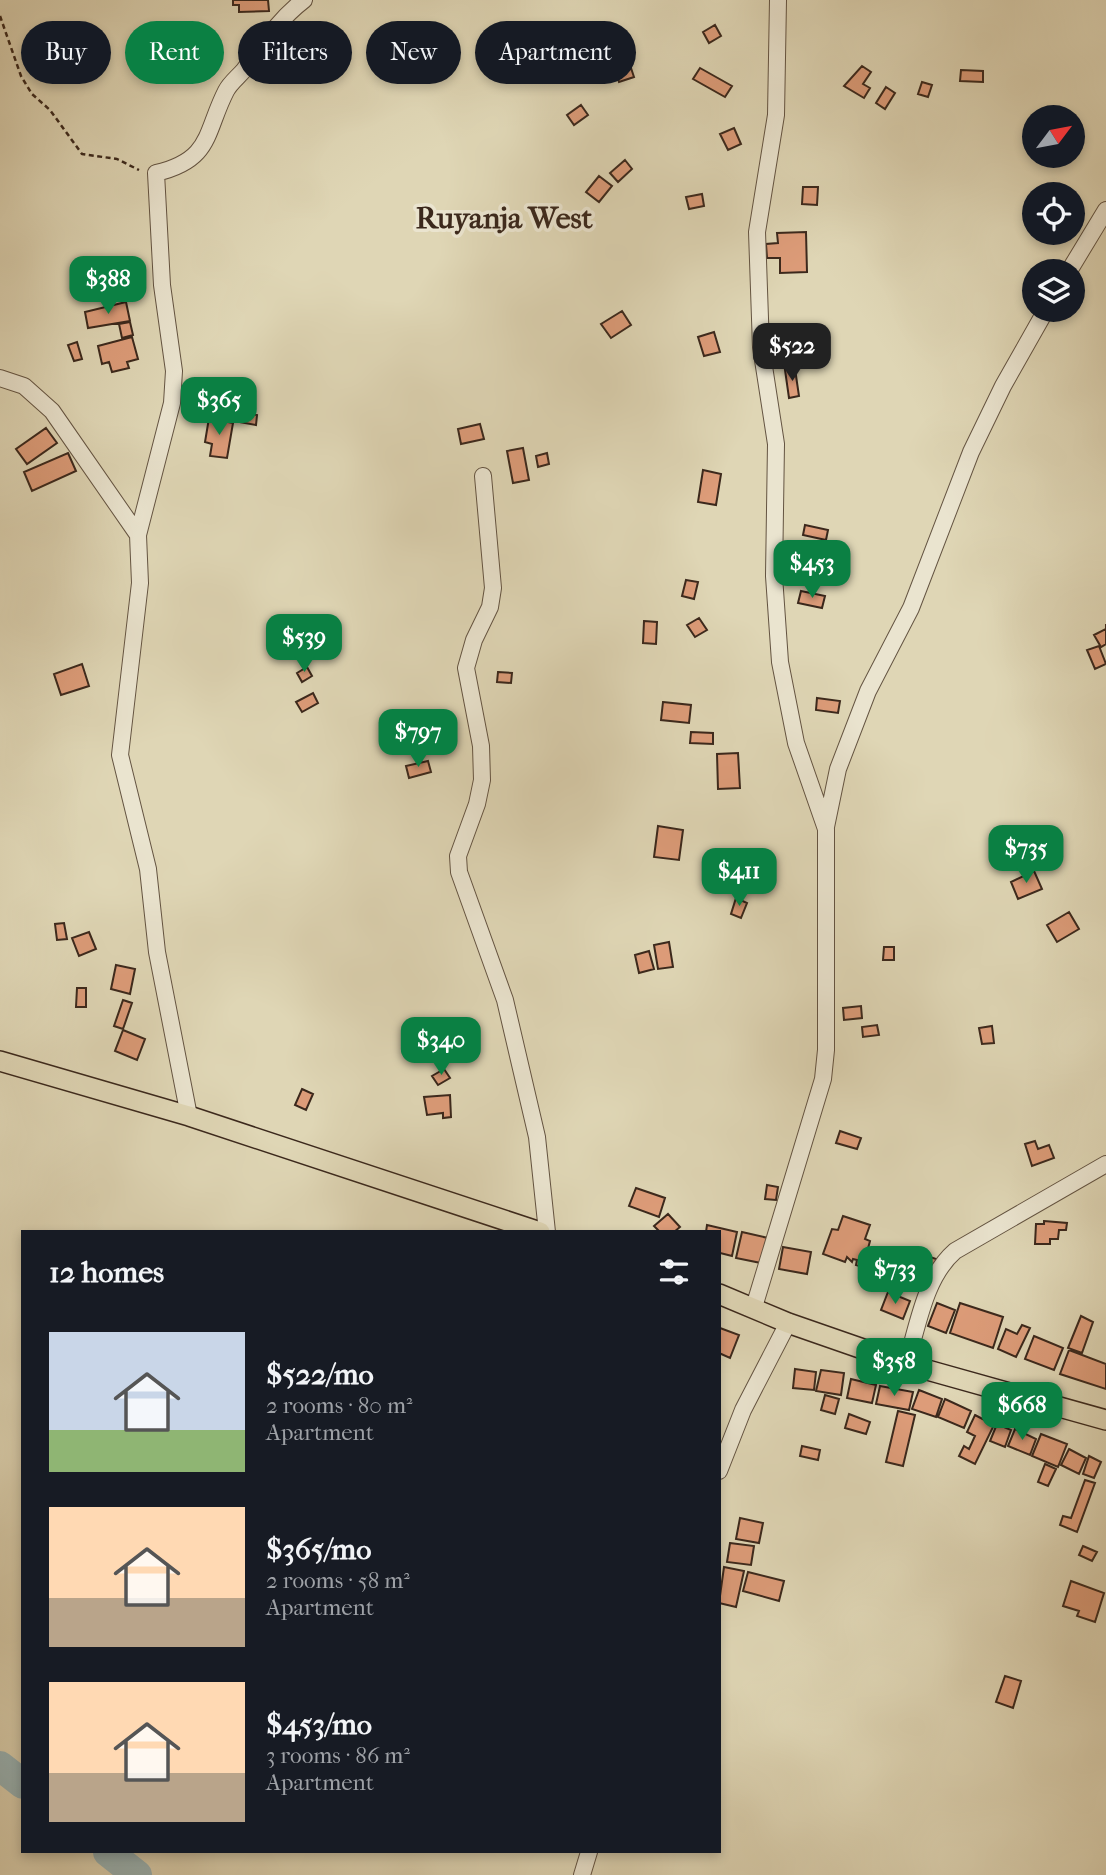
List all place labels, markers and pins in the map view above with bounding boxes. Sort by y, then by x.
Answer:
pin: $388 [67,256,149,316]
pin: $522 [751,324,833,383]
pin: $365 [178,378,260,437]
pin: $453 [771,540,853,600]
pin: $539 [263,614,345,674]
pin: $797 [377,710,459,769]
pin: $735 [985,826,1067,885]
pin: $411 [698,848,780,908]
pin: $340 [400,1018,482,1077]
pin: $733 [854,1246,936,1306]
pin: $358 [853,1338,935,1398]
pin: $668 [981,1382,1063,1442]

